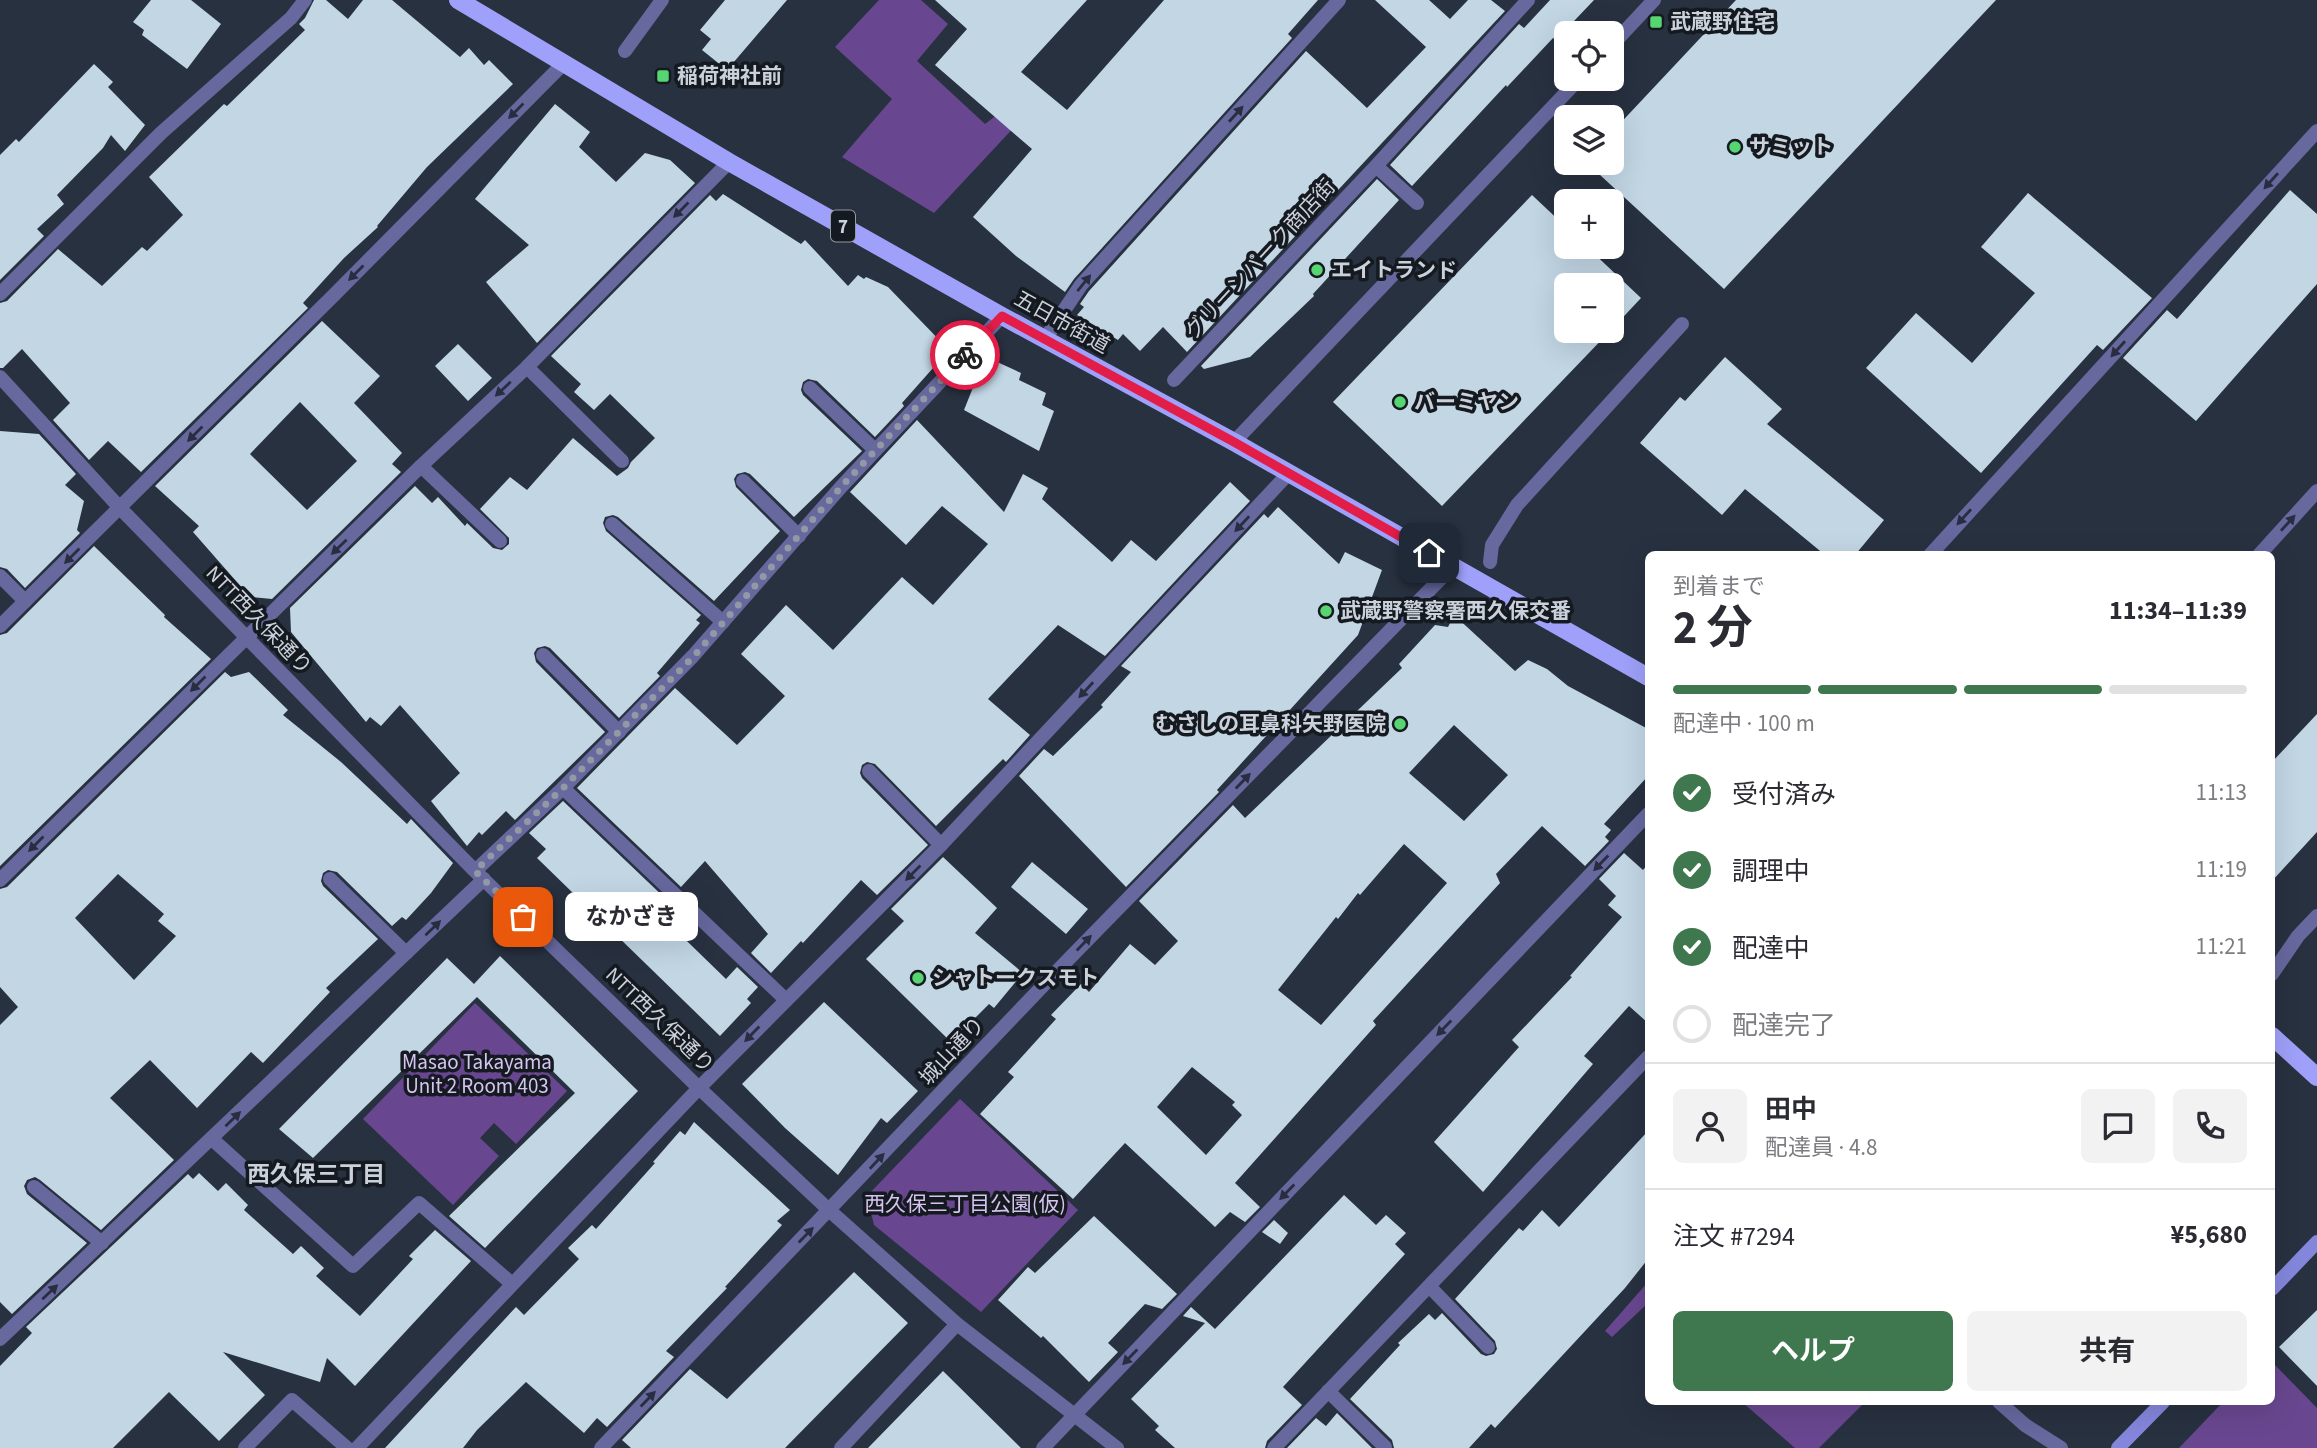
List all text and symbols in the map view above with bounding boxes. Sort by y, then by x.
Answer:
place label: 武蔵野住宅 [1670,7,1775,37]
marker: 武蔵野住宅 [1648,14,1664,30]
map controls [1554,21,1624,343]
button: locate [1554,21,1624,91]
place label: 稲荷神社前 [677,61,782,91]
marker: 稲荷神社前 [655,68,671,84]
one-way arrow [508,103,525,119]
button: layers [1554,105,1624,175]
one-way arrow [1227,106,1243,123]
place label: サミット [1749,132,1833,162]
marker: サミット [1727,139,1743,155]
street label: グリーンパーク商店街 [1178,172,1342,346]
one-way arrow [2263,172,2279,190]
button: + [1554,189,1624,259]
one-way arrow [673,202,690,218]
road number: 7 [831,210,855,242]
place label: エイトランド [1331,255,1457,285]
marker: エイトランド [1309,262,1325,278]
one-way arrow [348,264,364,281]
button: − [1554,273,1624,343]
one-way arrow [1076,275,1091,293]
street label: 五日市街道 [1009,283,1115,361]
courier [930,320,1000,390]
icon: bike [946,336,984,374]
one-way arrow [2110,340,2126,357]
one-way arrow [495,380,512,396]
place label: バーミヤン [1414,387,1519,417]
marker: バーミヤン [1392,394,1408,410]
one-way arrow [187,425,204,441]
one-way arrow [1956,508,1972,526]
one-way arrow [2280,514,2296,532]
one-way arrow [1233,516,1250,533]
pin [1399,523,1459,583]
icon: home [1410,534,1448,572]
one-way arrow [331,538,348,555]
one-way arrow [63,547,80,564]
street label: NTT西久保通り [199,559,319,681]
text: 到着まで [1673,570,1765,603]
text: 11:34–11:39 [2109,592,2247,629]
place label: 武蔵野警察署西久保交番 [1340,596,1571,626]
text: 2 分 [1673,596,1753,661]
marker: 武蔵野警察署西久保交番 [1318,603,1334,619]
one-way arrow [190,676,207,693]
one-way arrow [1078,681,1094,699]
text: 配達中 · 100 m [1673,707,1815,740]
place label: むさしの耳鼻科矢野医院 [1155,709,1386,739]
marker: むさしの耳鼻科矢野医院 [1392,716,1408,732]
one-way arrow [1235,772,1252,789]
icon: check [1673,774,1711,812]
text: 受付済み [1732,776,1836,813]
text: 11:13 [2196,776,2247,809]
one-way arrow [28,836,44,852]
icon: check [1673,851,1711,889]
text: 調理中 [1732,853,1810,890]
text: 11:19 [2196,853,2247,886]
one-way arrow [1594,854,1610,871]
one-way arrow [905,864,921,881]
pin [493,887,553,947]
callout: なかざき [565,892,698,942]
icon: bag [504,898,542,936]
text: なかざき [586,900,678,933]
one-way arrow [424,920,441,936]
icon: check [1673,928,1711,966]
text: 配達中 [1732,930,1810,967]
text: 11:21 [2196,930,2247,963]
one-way arrow [1076,935,1092,951]
street label: NTT西久保通り [599,960,721,1080]
place label: シャトークスモト [932,963,1099,993]
marker: シャトークスモト [910,970,926,986]
text: 配達完了 [1732,1007,1836,1044]
street label: 城山通り [912,1010,992,1092]
one-way arrow [1437,1019,1453,1036]
one-way arrow [744,1025,760,1042]
park label: Masao Takayama Unit 2 Room 403 [402,1047,552,1101]
button: person [1673,1089,1747,1163]
button: chat [2081,1089,2155,1163]
button: phone [2173,1089,2247,1163]
text: 田中 [1765,1091,1817,1128]
one-way arrow [224,1111,241,1127]
text: 配達員 · 4.8 [1765,1131,1878,1164]
one-way arrow [868,1153,884,1170]
district label: 西久保三丁目 [247,1158,385,1191]
one-way arrow [1279,1183,1295,1200]
park label: 西久保三丁目公園(仮) [864,1189,1066,1219]
text: ¥5,680 [2171,1216,2247,1253]
text: 注文 #7294 [1673,1218,1795,1255]
one-way arrow [798,1227,814,1244]
one-way arrow [41,1283,58,1300]
button: ヘルプ [1673,1311,1953,1391]
button: 共有 [1967,1311,2247,1391]
one-way arrow [1121,1348,1138,1365]
one-way arrow [640,1391,656,1408]

